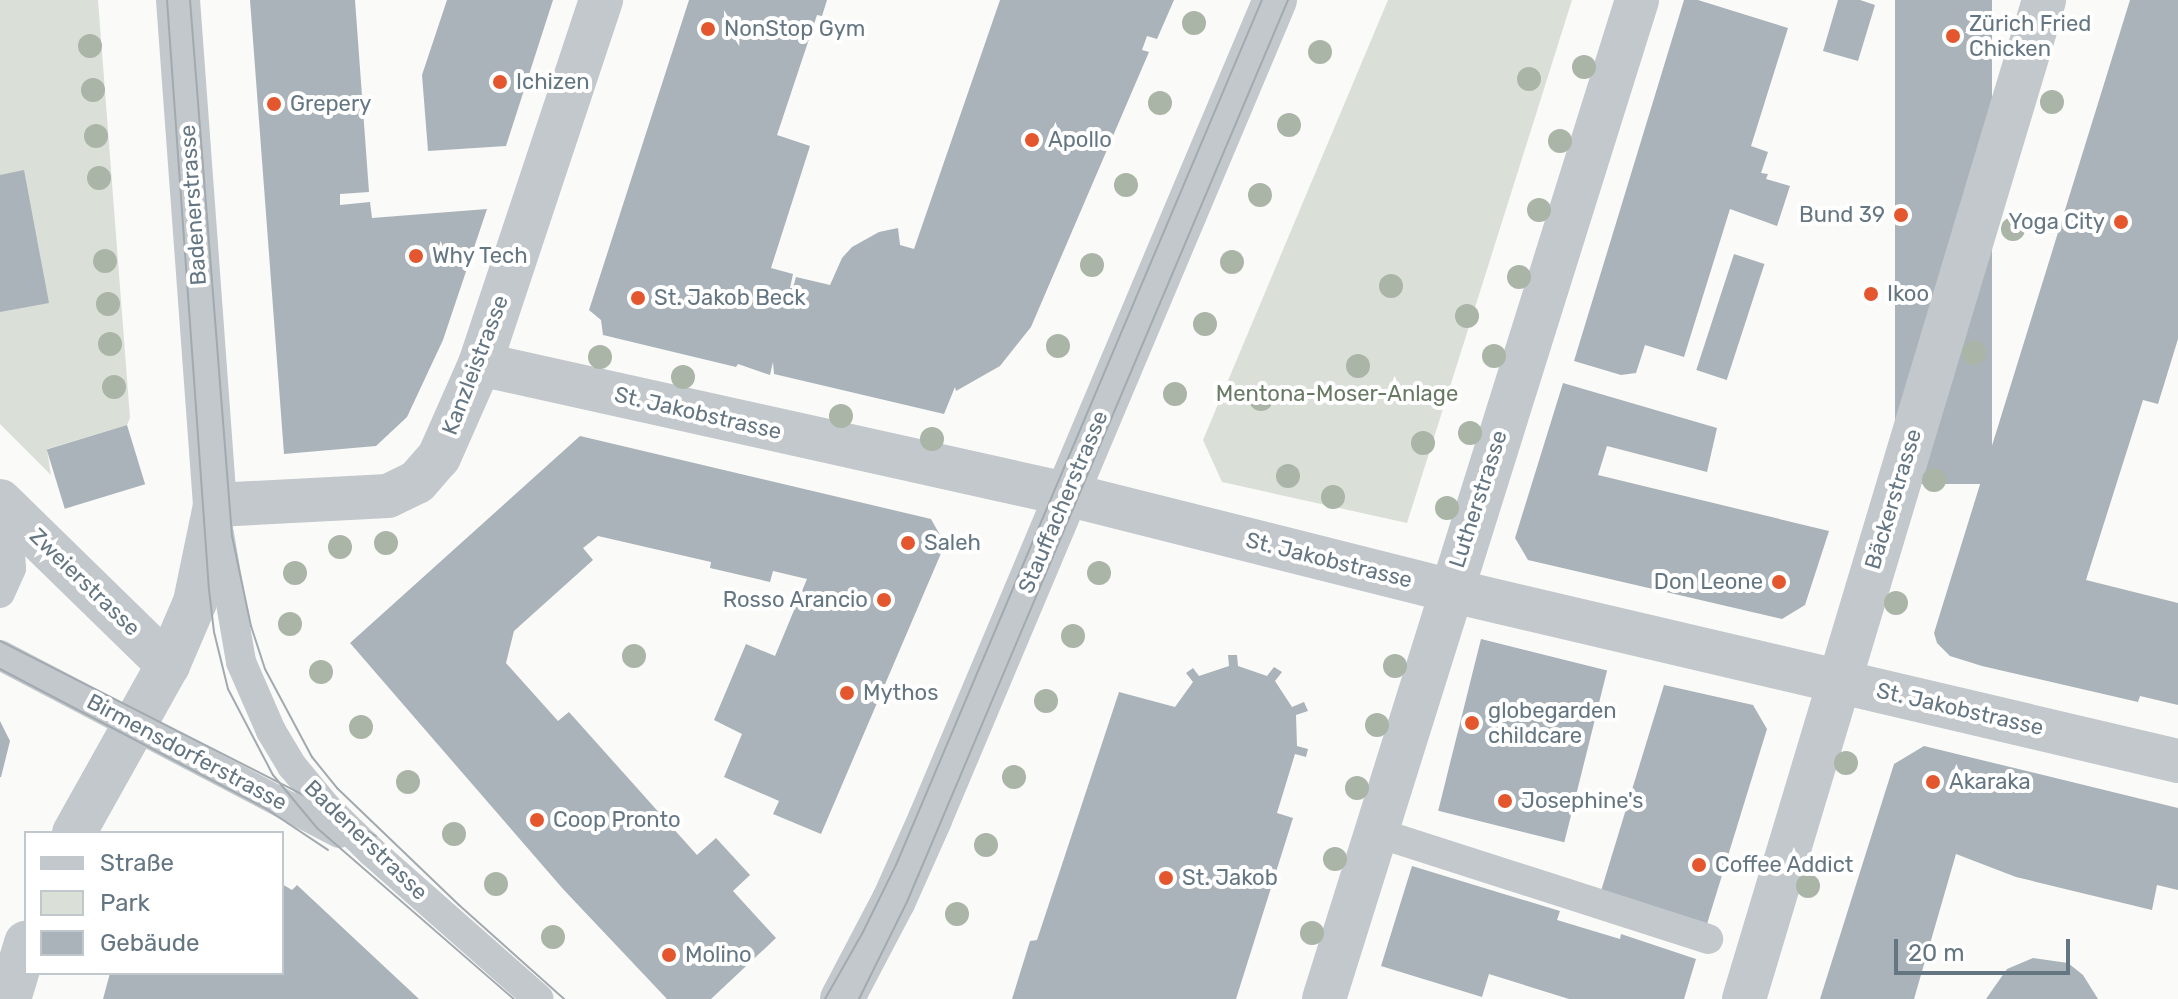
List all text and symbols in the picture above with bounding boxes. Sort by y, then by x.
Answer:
place label: Zürich Fried Chicken [1969,10,2091,62]
place label: NonStop Gym [724,16,865,42]
marker: NonStop Gym [699,20,717,38]
marker: Zürich Fried Chicken [1944,27,1962,45]
place label: Ichizen [516,69,590,95]
marker: Ichizen [491,73,509,91]
place label: Grepery [290,91,371,117]
marker: Grepery [265,95,283,113]
street label: Badenerstrasse [174,124,212,286]
place label: Apollo [1048,127,1112,153]
marker: Apollo [1023,131,1041,149]
place label: Bund 39 [1799,202,1885,228]
marker: Bund 39 [1892,206,1910,224]
place label: Yoga City [2009,209,2105,235]
marker: Yoga City [2112,213,2130,231]
place label: Why Tech [432,243,529,269]
marker: Why Tech [407,247,425,265]
place label: Ikoo [1887,281,1929,307]
place label: St. Jakob Beck [654,285,806,311]
marker: Ikoo [1862,285,1880,303]
marker: St. Jakob Beck [629,289,647,307]
street label: Kanzleistrasse [436,291,514,439]
street label: St. Jakobstrasse [612,381,784,445]
park label: Mentona-Moser-Anlage [1216,381,1458,407]
street label: Stauffacherstrasse [1013,407,1113,597]
street label: Bäckerstrasse [1859,426,1927,572]
street label: Lutherstrasse [1443,427,1513,571]
street label: Zweierstrasse [24,523,146,641]
street label: St. Jakobstrasse [1243,527,1415,593]
place label: Saleh [924,530,981,556]
marker: Saleh [899,534,917,552]
place label: Don Leone [1654,569,1763,595]
marker: Don Leone [1770,573,1788,591]
place label: Rosso Arancio [722,587,868,613]
marker: Rosso Arancio [875,591,893,609]
street label: St. Jakobstrasse [1874,677,2046,741]
place label: Mythos [863,680,938,706]
marker: Mythos [838,684,856,702]
street label: Birmensdorferstrasse [82,688,292,816]
place label: globegarden childcare [1488,697,1617,748]
marker: globegarden childcare [1463,714,1481,732]
place label: Akaraka [1949,769,2031,795]
marker: Akaraka [1924,773,1942,791]
street label: Badenerstrasse [299,775,433,905]
place label: Josephine's [1521,788,1644,814]
marker: Josephine's [1496,792,1514,810]
place label: Coop Pronto [553,807,681,833]
marker: Coop Pronto [528,811,546,829]
legend [24,831,284,975]
text: Straße [100,849,174,877]
place label: Coffee Addict [1715,852,1854,878]
marker: Coffee Addict [1690,856,1708,874]
place label: St. Jakob [1182,865,1278,891]
marker: St. Jakob [1157,869,1175,887]
text: Park [100,889,150,917]
scale bar [1898,923,2074,973]
text: Gebäude [100,929,199,957]
text: 20 m [1908,939,1965,967]
place label: Molino [685,942,752,968]
marker: Molino [660,946,678,964]

